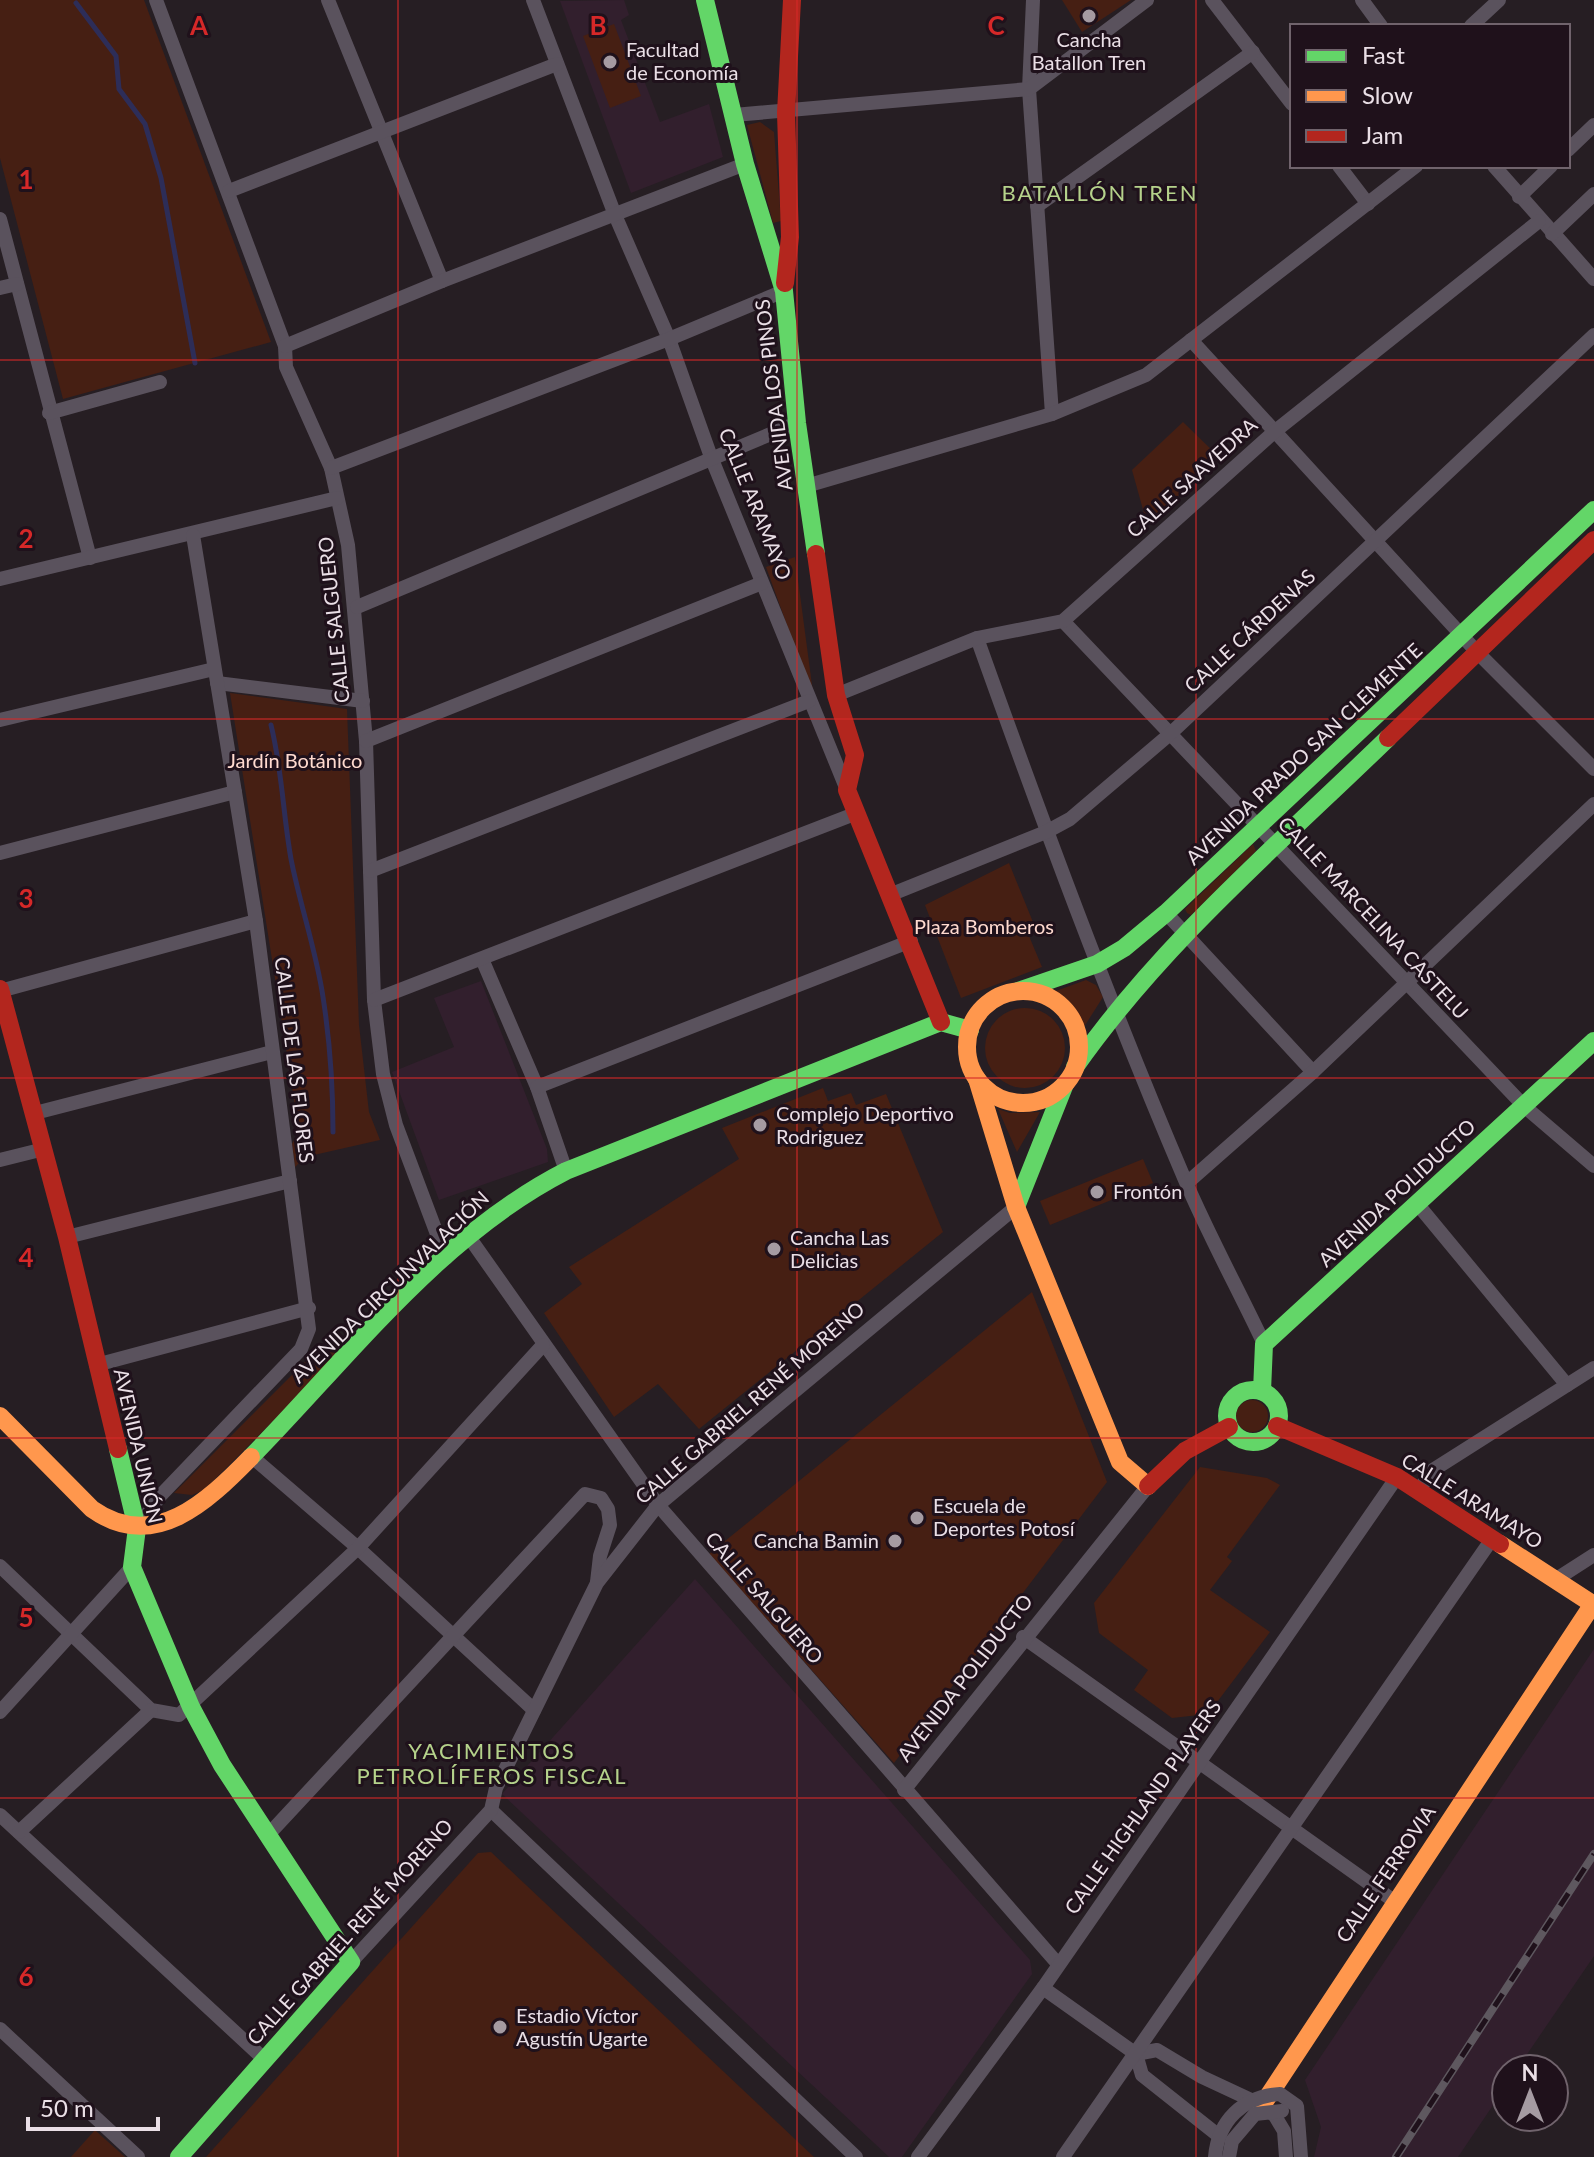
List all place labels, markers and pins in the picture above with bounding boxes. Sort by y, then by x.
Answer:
marker: Cancha Batallon Tren [1080,7,1098,25]
place label: Cancha Batallon Tren [1032,27,1146,74]
place label: Facultad de Economía [626,37,738,84]
marker: Facultad de Economía [601,53,619,71]
place label: Complejo Deportivo Rodriguez [776,1101,954,1148]
marker: Complejo Deportivo Rodriguez [751,1116,769,1134]
place label: Frontón [1113,1179,1182,1203]
marker: Frontón [1088,1183,1106,1201]
place label: Cancha Las Delicias [790,1225,889,1272]
marker: Cancha Las Delicias [765,1240,783,1258]
place label: Escuela de Deportes Potosí [933,1493,1076,1540]
marker: Escuela de Deportes Potosí [908,1509,926,1527]
place label: Cancha Bamin [754,1528,879,1552]
marker: Cancha Bamin [886,1532,904,1550]
place label: Estadio Víctor Agustín Ugarte [516,2003,648,2050]
marker: Estadio Víctor Agustín Ugarte [491,2018,509,2036]

